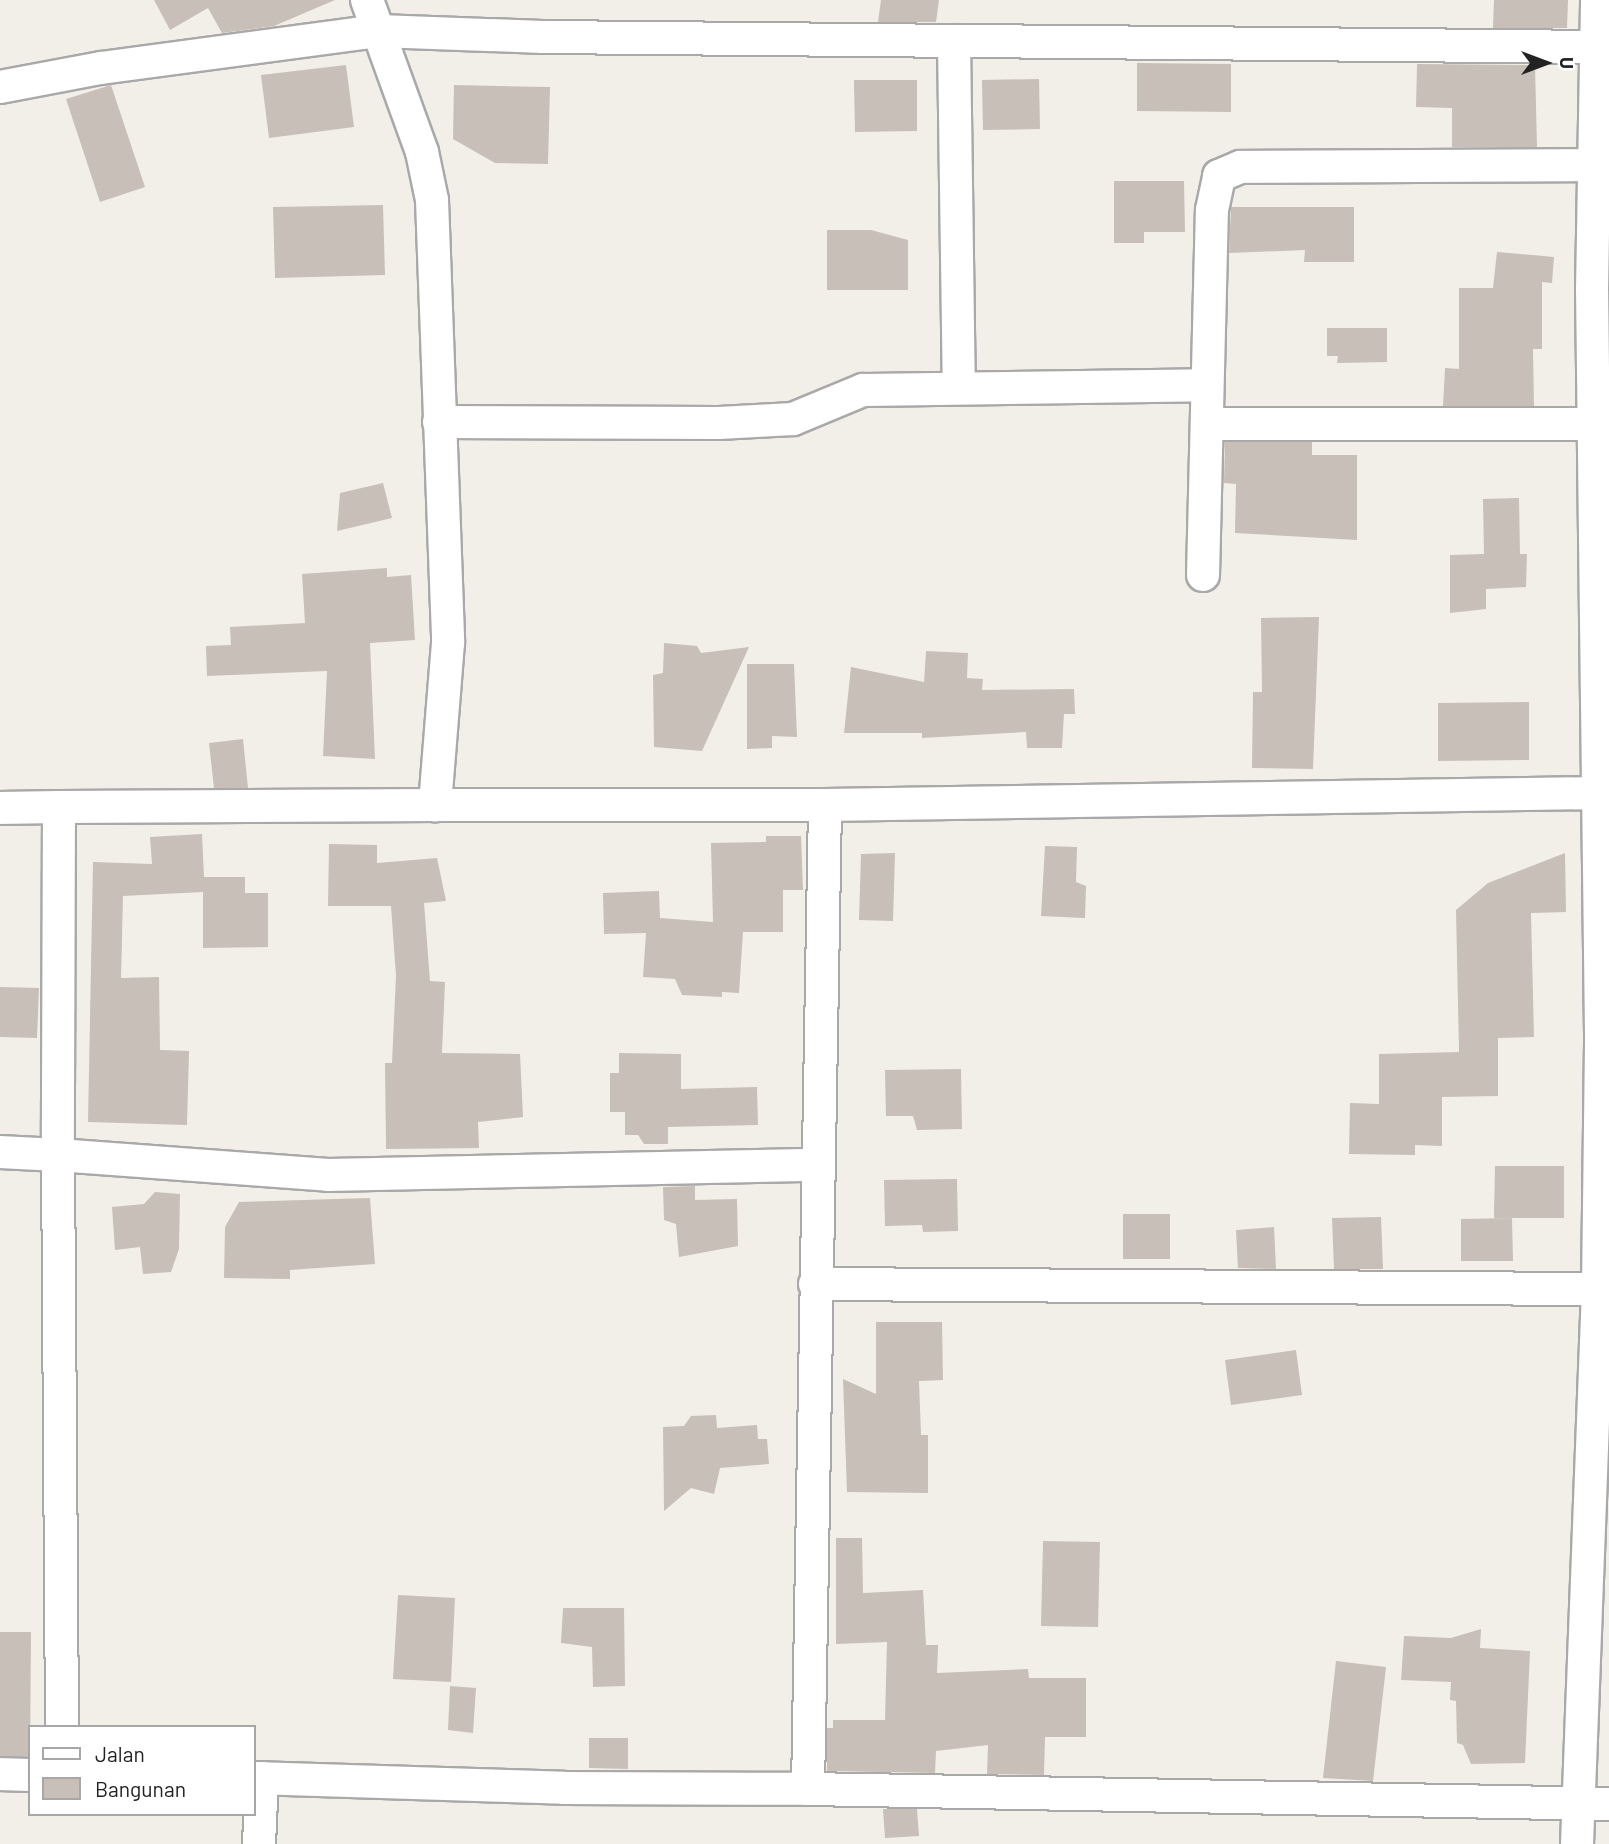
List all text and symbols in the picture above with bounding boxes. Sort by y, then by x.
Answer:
north arrow [1511,28,1581,98]
text: U [1556,57,1579,69]
legend [28,1725,256,1816]
text: Jalan [95,1741,145,1766]
text: Bangunan [95,1776,186,1801]

